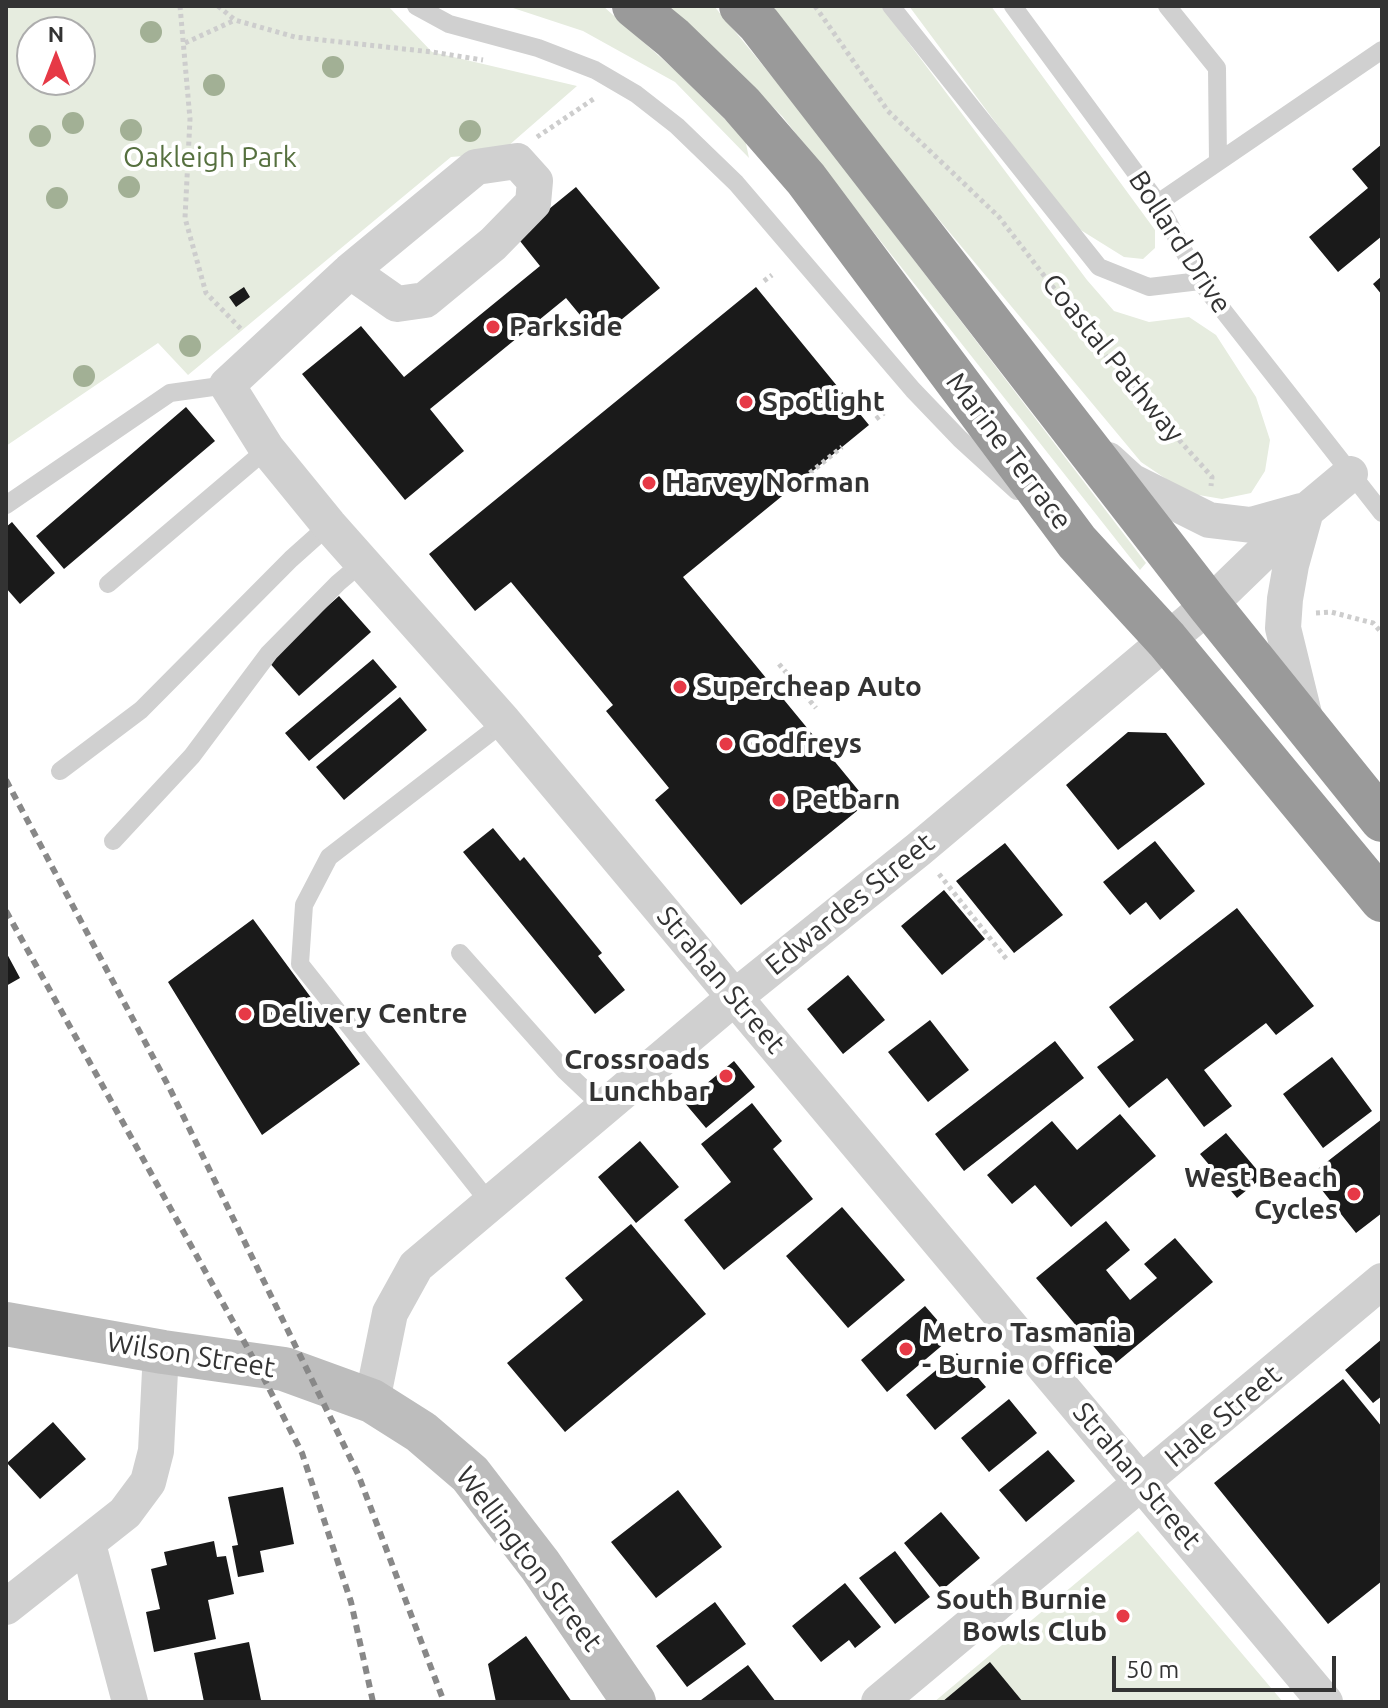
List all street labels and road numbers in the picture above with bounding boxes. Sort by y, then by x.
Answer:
street label: Bollard Drive [1122,165,1238,319]
street label: Coastal Pathway [1035,267,1191,449]
street label: Marine Terrace [939,366,1079,536]
street label: Edwardes Street [759,826,941,982]
street label: Strahan Street [650,900,792,1060]
street label: Wilson Street [105,1325,277,1385]
street label: Hale Street [1158,1358,1288,1474]
street label: Strahan Street [1066,1396,1208,1556]
street label: Wellington Street [449,1460,609,1658]

